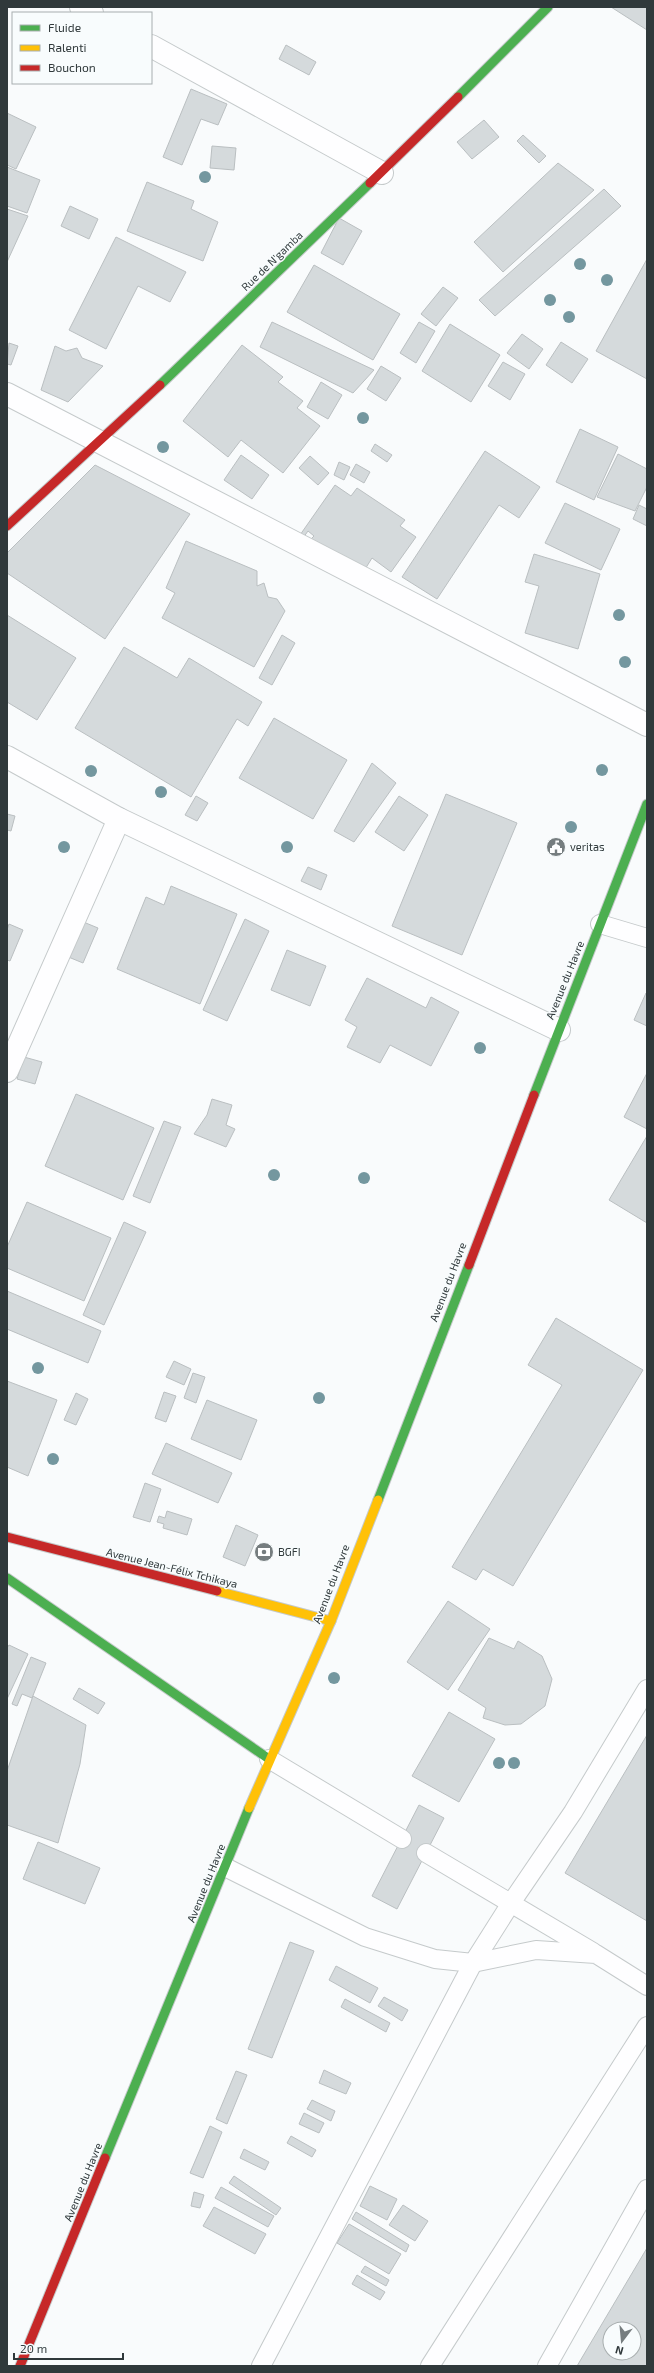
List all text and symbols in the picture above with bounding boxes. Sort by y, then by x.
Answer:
legend [12,12,152,84]
text: Fluide [48,20,81,34]
text: Ralenti [48,40,87,54]
text: Bouchon [48,60,96,74]
street label: Rue de N'gamba [238,228,305,293]
public building icon: veritas [545,836,567,858]
place label: veritas [570,840,605,853]
street label: Avenue du Havre [543,938,586,1021]
street label: Avenue du Havre [426,1240,469,1323]
bank icon: BGFI [253,1541,275,1563]
street label: Avenue du Havre [309,1542,352,1625]
street label: Avenue Jean-Félix Tchikaya [105,1545,239,1590]
place label: BGFI [278,1545,301,1558]
street label: Avenue du Havre [184,1841,227,1924]
street label: Avenue du Havre [61,2140,104,2223]
north arrow [602,2321,642,2361]
scale bar [14,2335,123,2361]
text: 20 m [20,2341,47,2355]
text: N [613,2344,625,2358]

